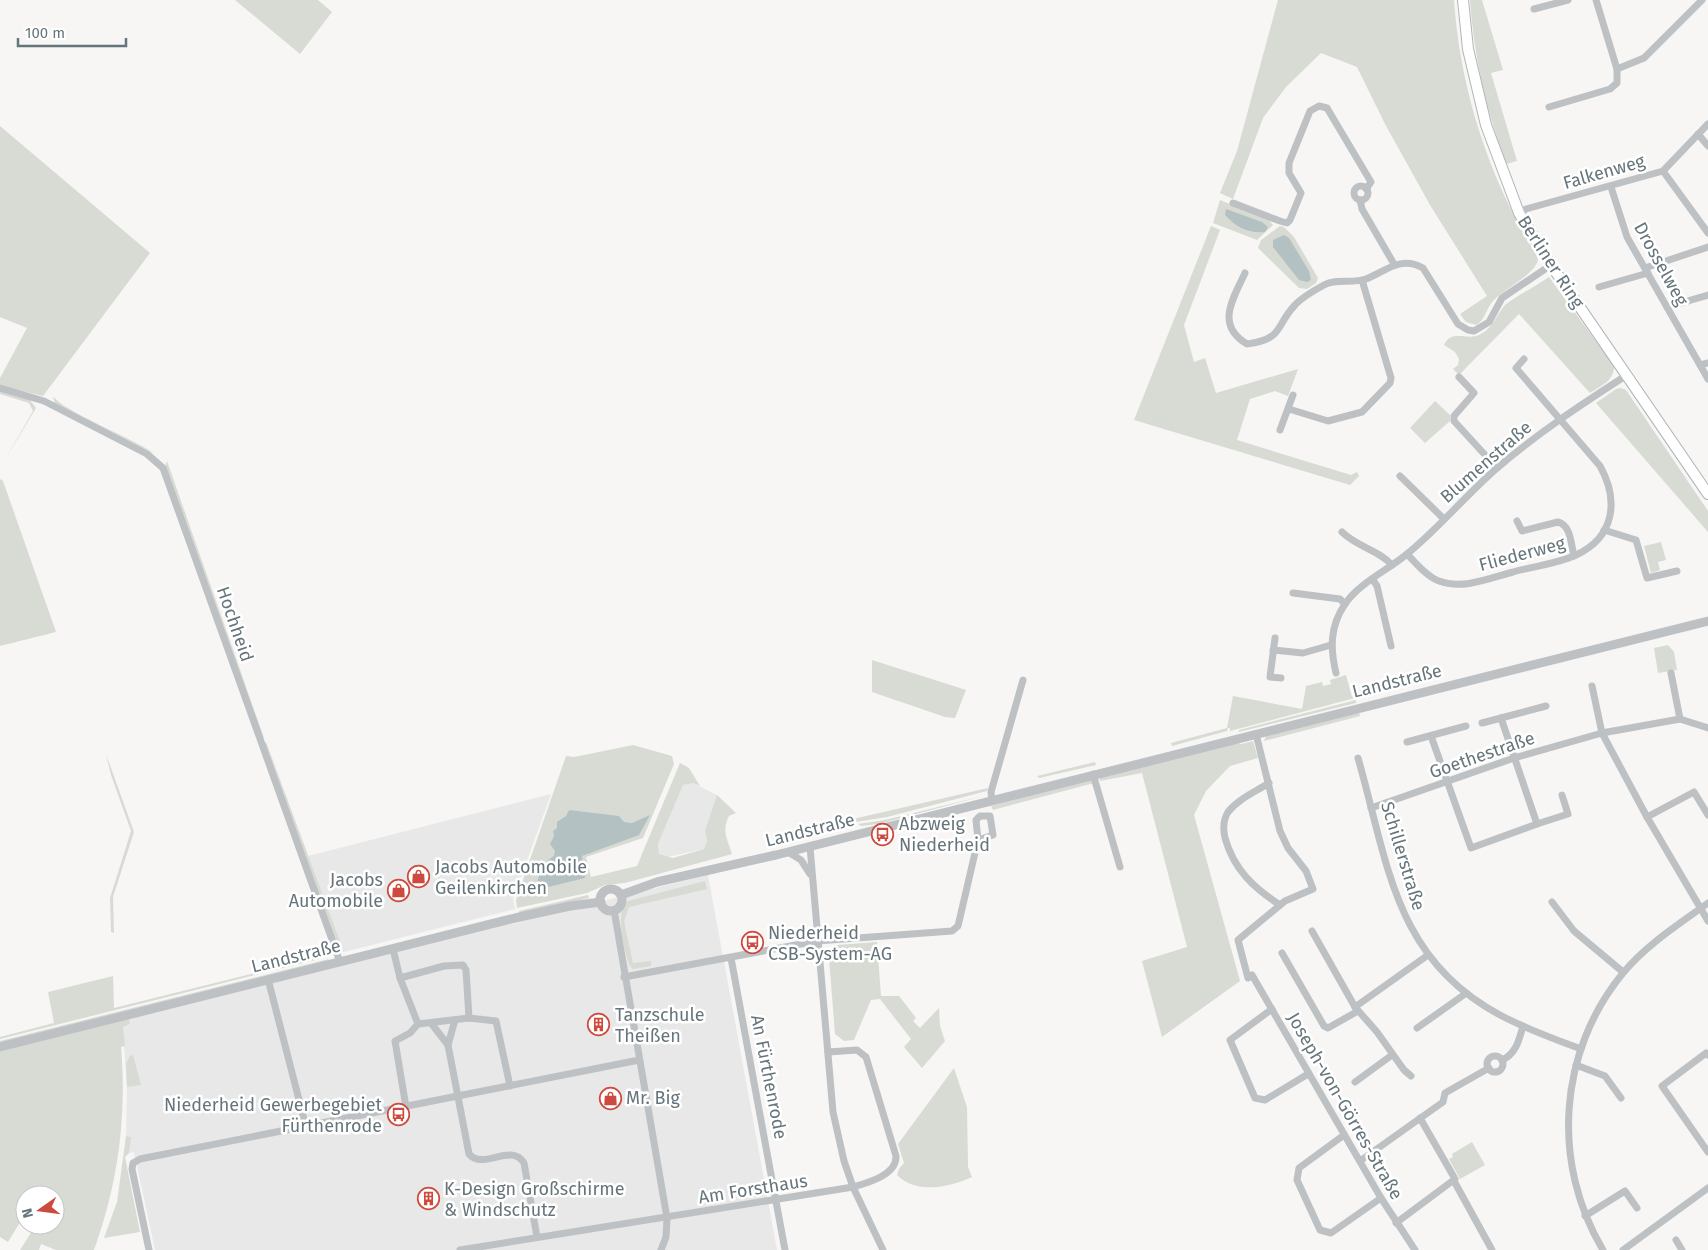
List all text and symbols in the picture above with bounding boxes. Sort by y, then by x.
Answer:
scale bar [18,15,125,47]
text: 100 m [25,24,65,42]
street label: Falkenweg [1561,150,1648,194]
street label: Berliner Ring [1513,212,1589,313]
street label: Drosselweg [1629,218,1693,310]
street label: Blumenstraße [1436,416,1536,508]
street label: Fliederweg [1476,532,1568,576]
street label: Hochheid [212,583,258,665]
street label: Landstraße [1350,659,1444,703]
street label: Goethestraße [1426,727,1538,783]
street label: Schillerstraße [1376,799,1430,913]
street label: Landstraße [763,808,857,852]
place label: Abzweig Niederheid [899,813,990,856]
bus stop icon: Abzweig Niederheid [871,822,895,846]
place label: Jacobs Automobile Geilenkirchen [435,856,587,899]
shop icon: Jacobs Automobile Geilenkirchen [407,865,431,889]
place label: Jacobs Automobile [289,869,383,912]
shop icon: Jacobs Automobile [387,878,411,902]
place label: Niederheid CSB-System-AG [768,922,892,965]
bus stop icon: Niederheid CSB-System-AG [740,931,764,955]
street label: Landstraße [249,934,343,978]
place label: Tanzschule Theißen [615,1004,705,1047]
street label: Joseph-von-Görres-Straße [1282,1009,1408,1203]
building icon: Tanzschule Theißen [587,1013,611,1037]
street label: An Fürthenrode [746,1013,792,1141]
shop icon: Mr. Big [598,1086,622,1110]
place label: Mr. Big [626,1087,681,1109]
place label: Niederheid Gewerbegebiet Fürthenrode [164,1094,382,1137]
bus stop icon: Niederheid Gewerbegebiet Fürthenrode [386,1103,410,1127]
street label: Am Forsthaus [697,1170,809,1208]
place label: K-Design Großschirme & Windschutz [444,1178,625,1221]
north arrow [15,1185,65,1235]
building icon: K-Design Großschirme & Windschutz [416,1187,440,1211]
text: N [18,1206,37,1220]

